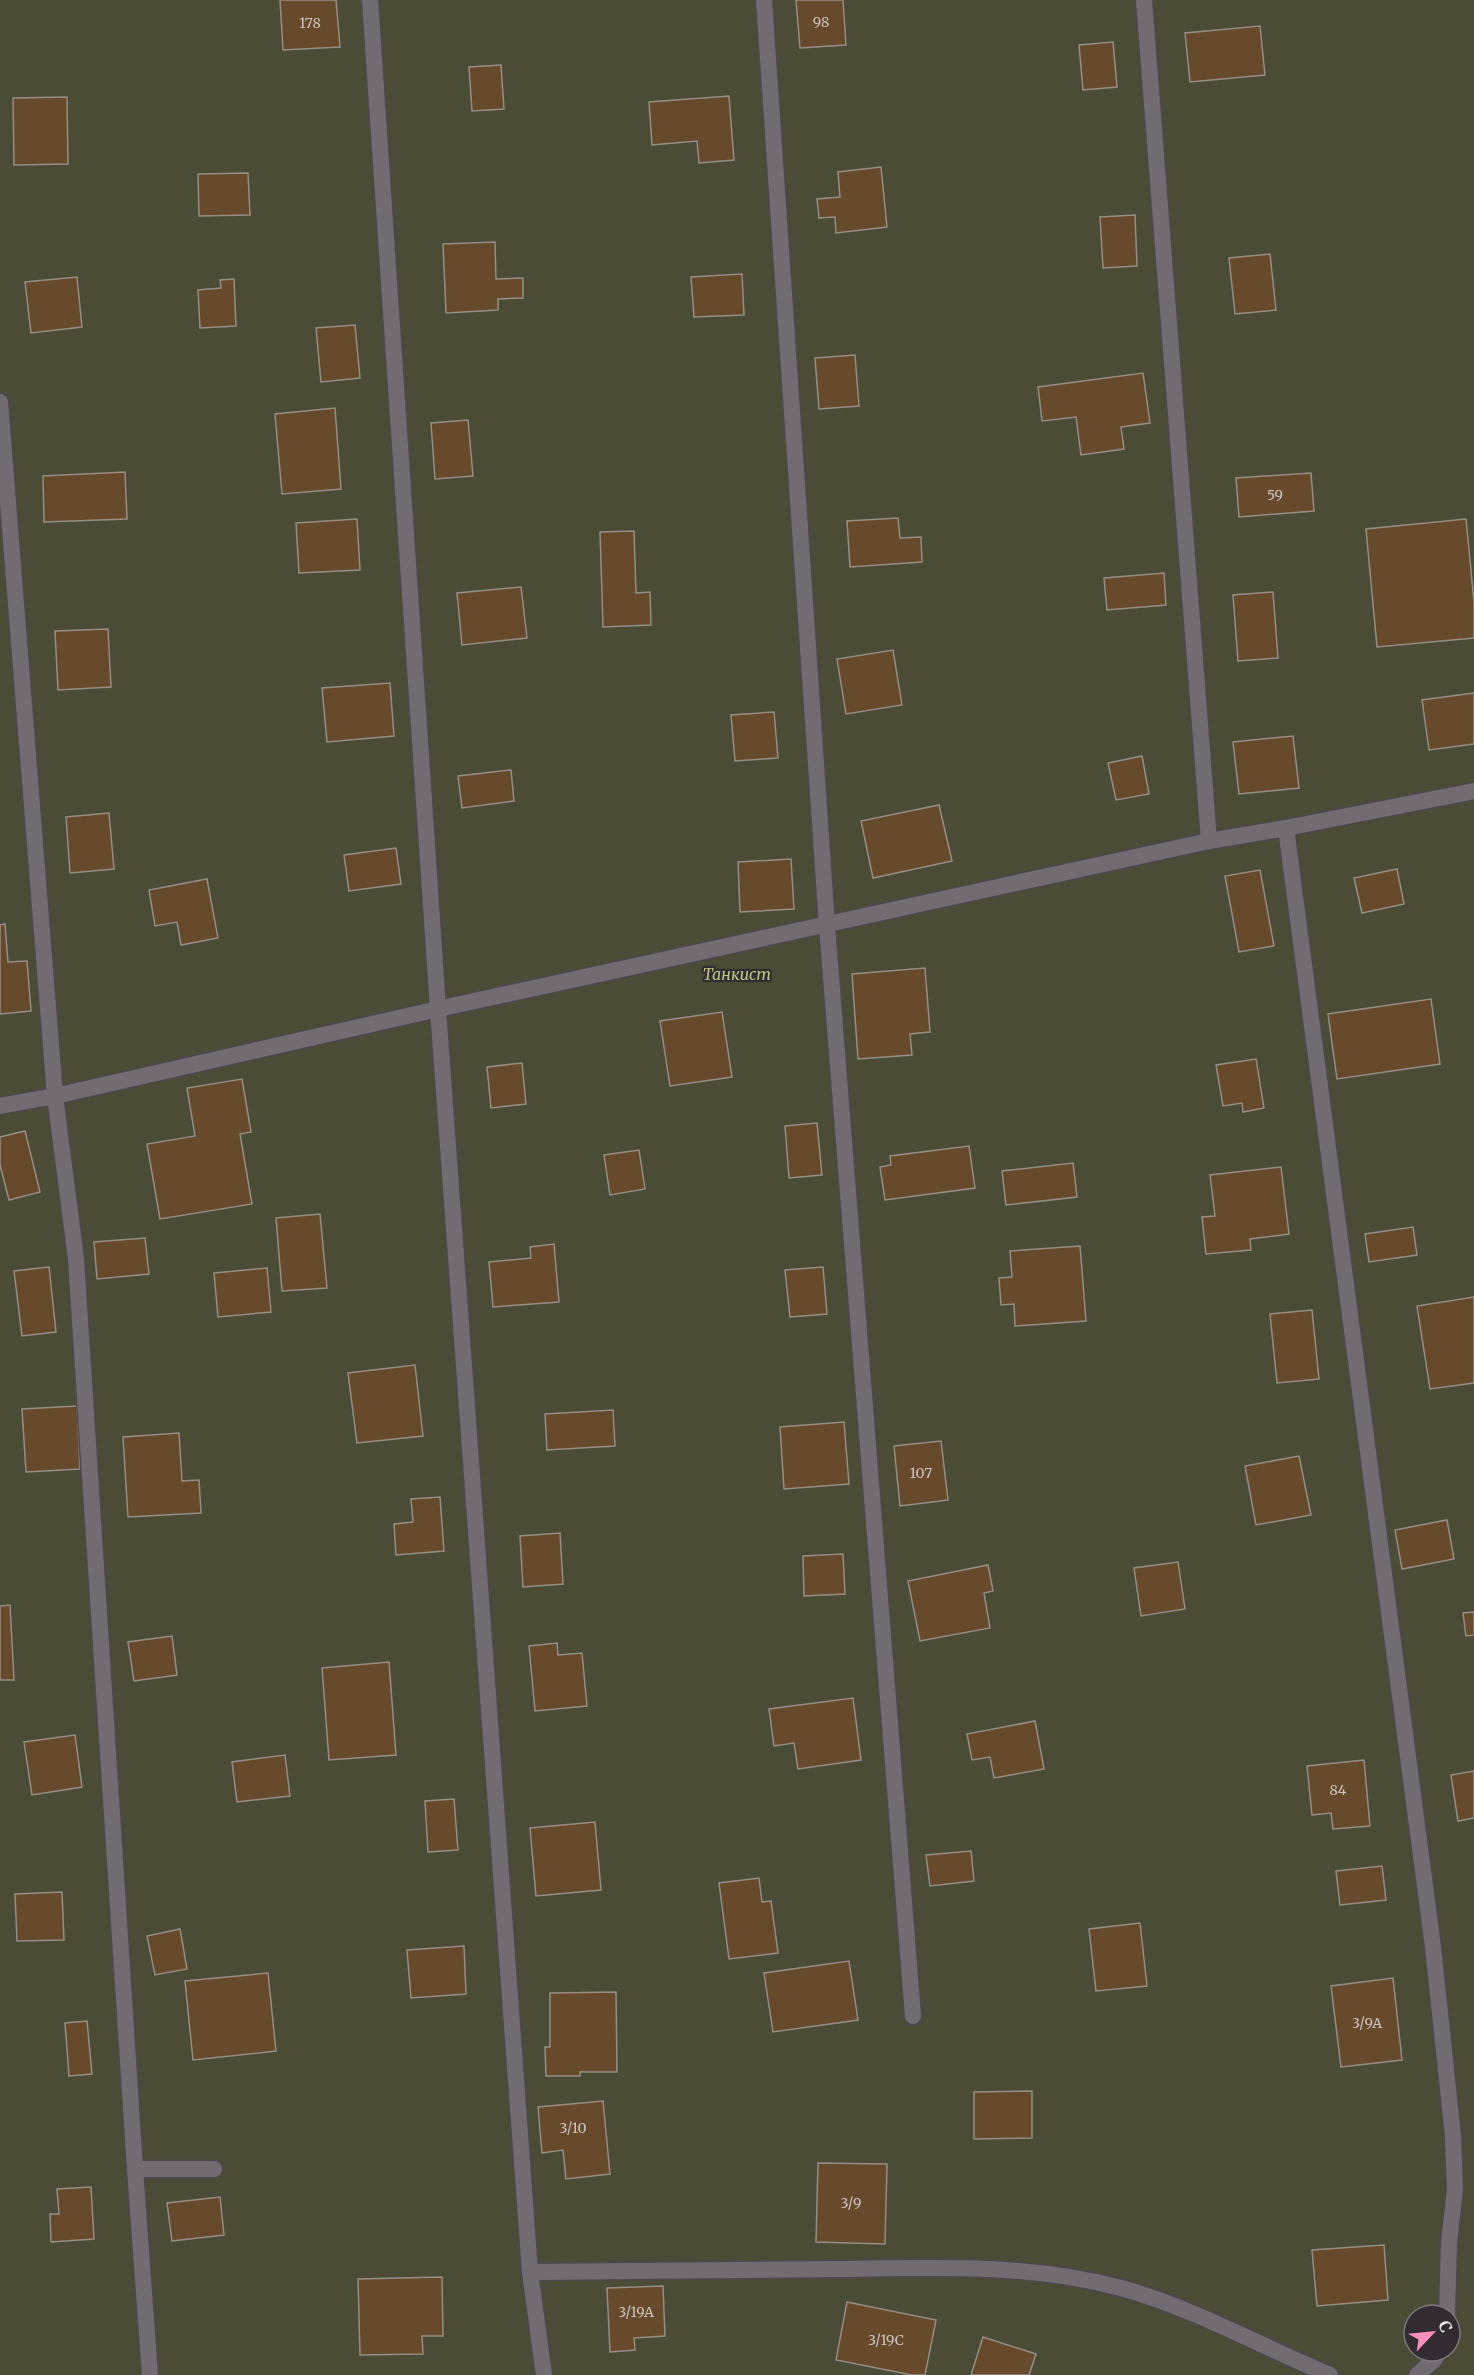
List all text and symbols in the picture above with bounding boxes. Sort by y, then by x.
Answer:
house number: 98 [813,13,829,31]
house number: 178 [299,14,321,32]
house number: 59 [1267,486,1283,504]
park label: Танкист [703,964,771,984]
house number: 107 [910,1464,932,1482]
house number: 84 [1330,1781,1347,1799]
house number: 3/9А [1352,2014,1382,2032]
house number: 3/10 [559,2119,587,2137]
house number: 3/9 [840,2194,862,2212]
house number: 3/19А [618,2303,654,2321]
north arrow [1402,2303,1462,2363]
text: С [1434,2317,1457,2336]
house number: 3/19С [868,2331,904,2349]

